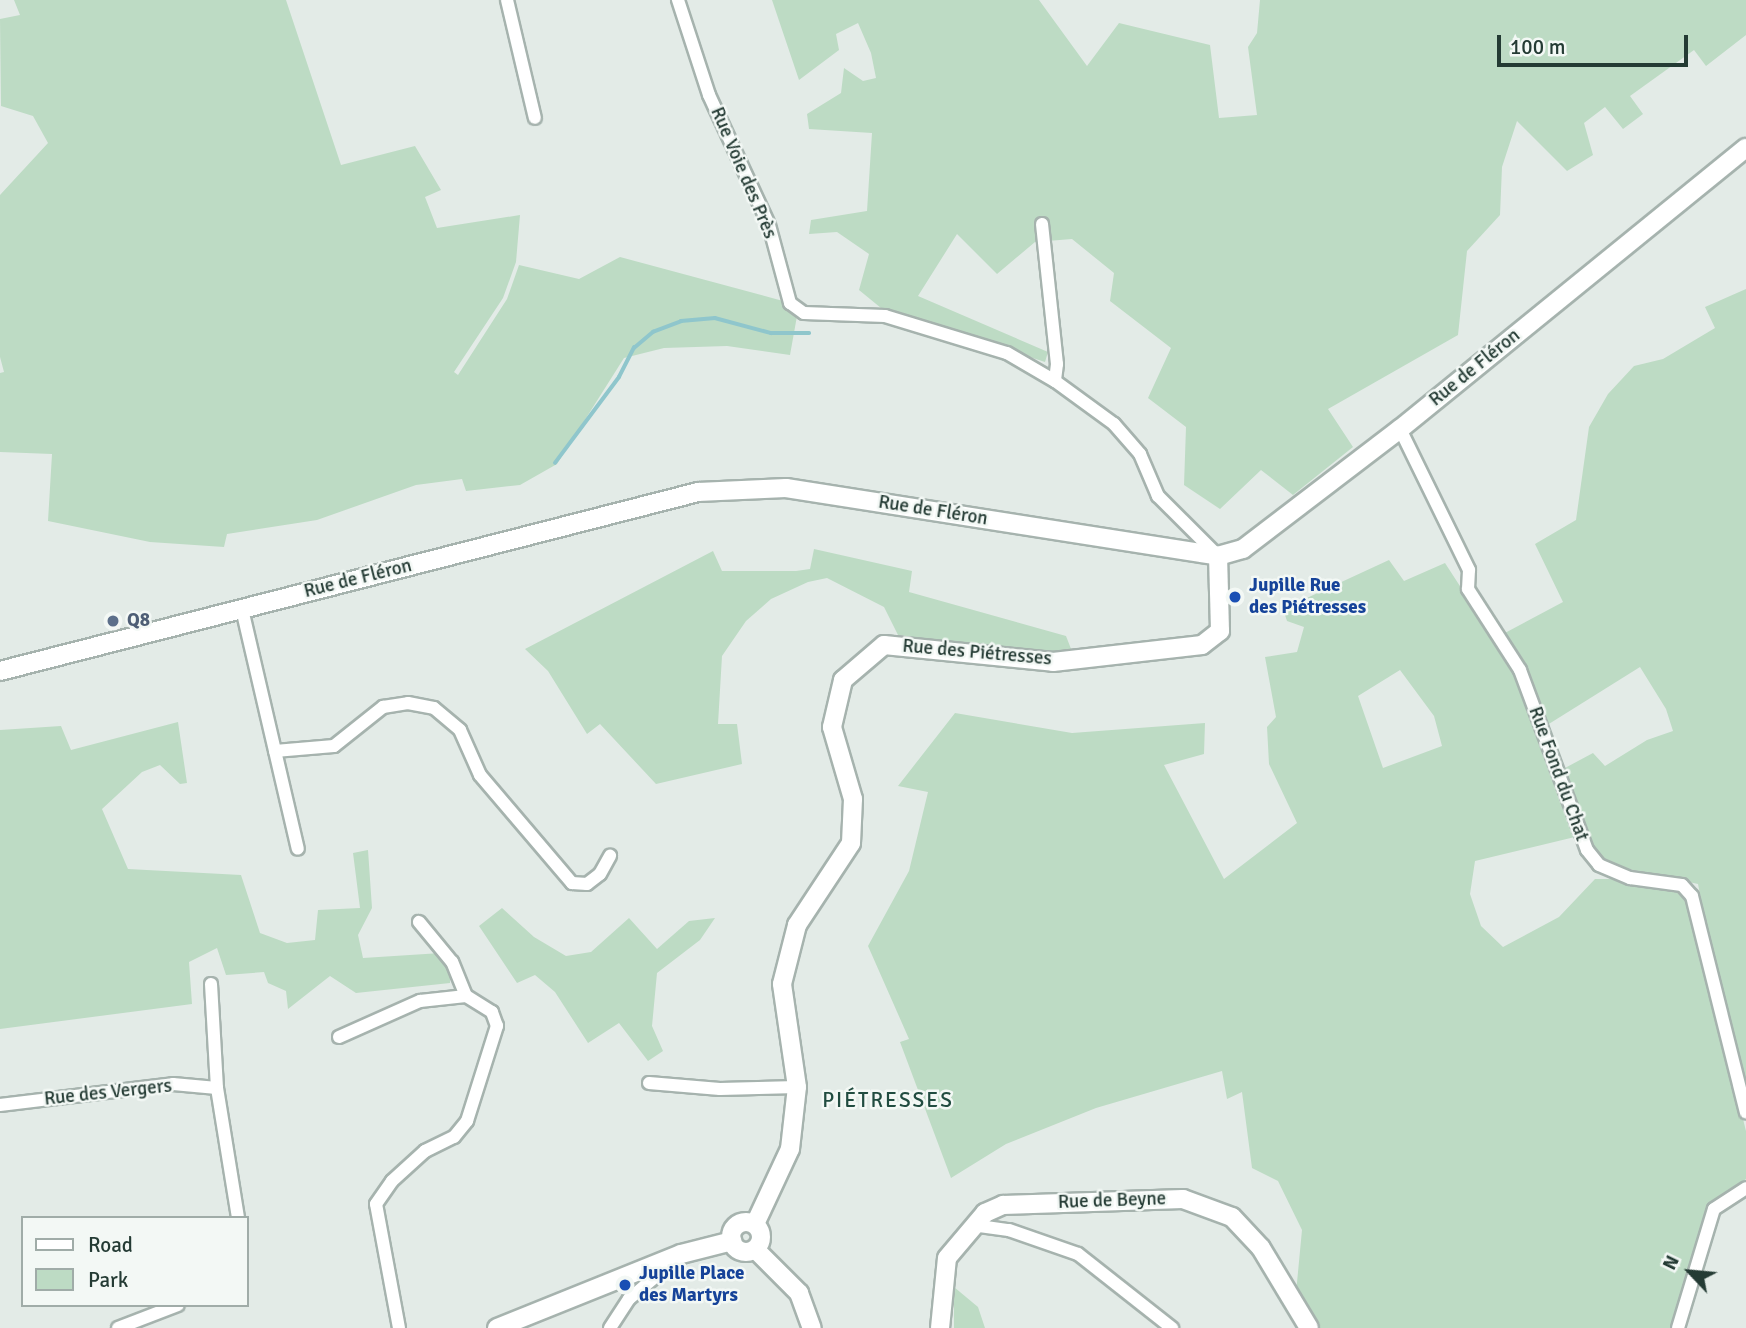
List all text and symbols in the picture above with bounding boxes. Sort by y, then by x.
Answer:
scale bar [1501,21,1692,65]
text: 100 m [1510,34,1565,60]
street label: Rue Voie des Près [705,104,781,242]
street label: Rue de Fléron [1425,324,1525,412]
street label: Rue de Fléron [877,491,989,531]
street label: Rue de Fléron [302,555,414,603]
place label: Jupille Rue des Piétresses [1249,575,1366,619]
marker: Jupille Rue des Piétresses [1227,589,1243,605]
place label: Q8 [127,610,150,632]
marker: Q8 [105,613,121,629]
street label: Rue des Piétresses [901,635,1053,671]
street label: Rue Fond du Chat [1523,704,1593,844]
street label: Rue des Vergers [43,1075,173,1111]
district label: PIÉTRESSES [823,1087,953,1113]
street label: Rue de Beyne [1057,1188,1167,1214]
legend [21,1216,248,1307]
text: Road [88,1232,133,1258]
north arrow [1655,1237,1725,1307]
text: N [1657,1252,1685,1274]
place label: Jupille Place des Martyrs [639,1263,745,1307]
text: Park [88,1267,128,1293]
marker: Jupille Place des Martyrs [617,1277,633,1293]

